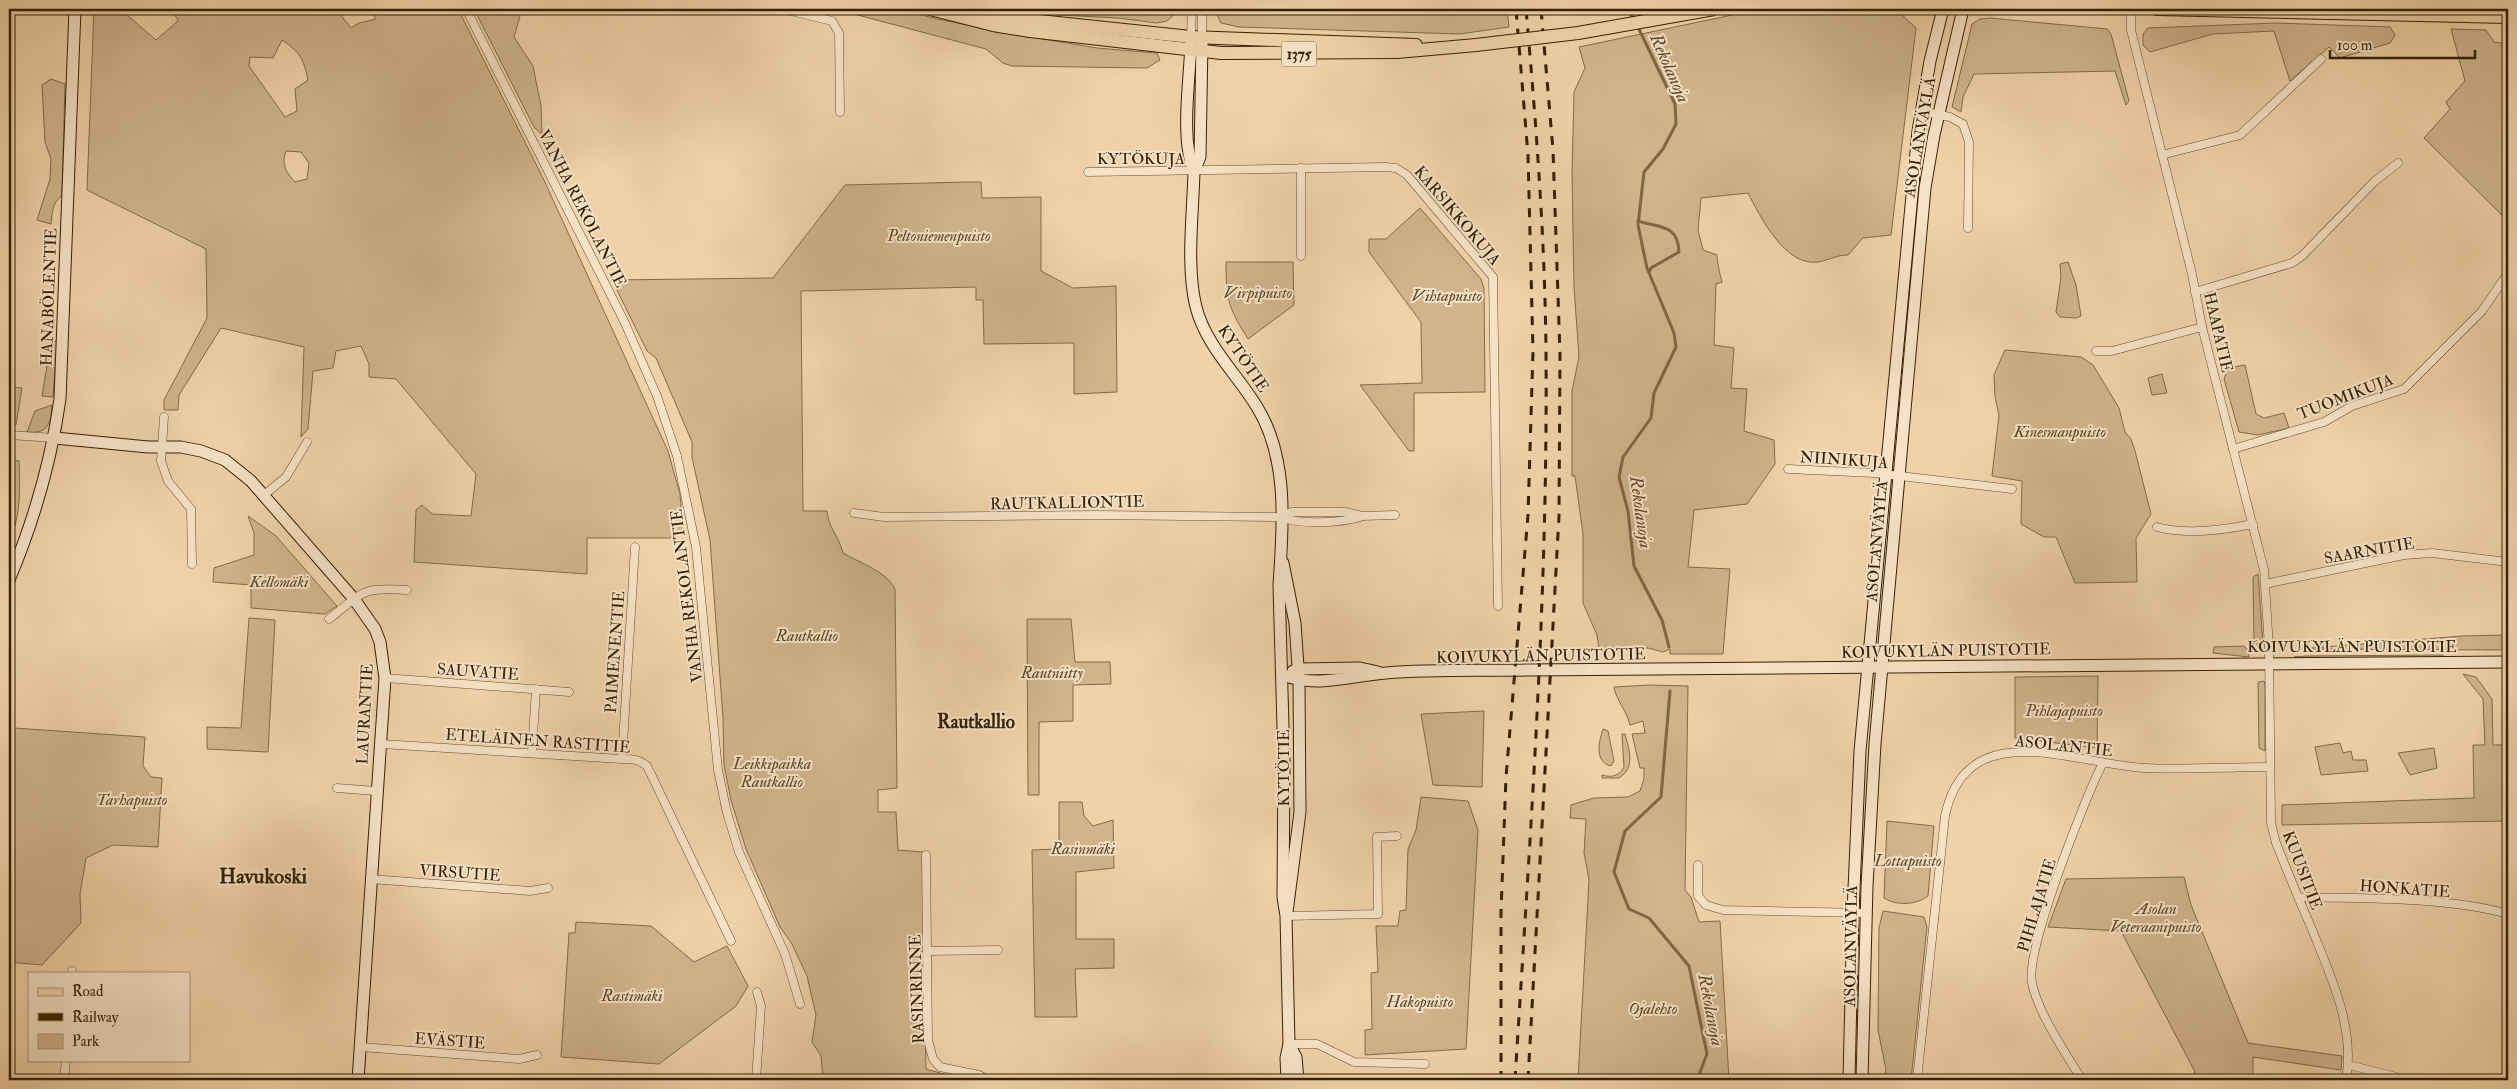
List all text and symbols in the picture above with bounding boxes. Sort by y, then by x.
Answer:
scale bar [2330,28,2474,60]
water label: Rekolanoja [1644,29,1695,106]
text: 100 m [2337,36,2373,55]
road number: 1375 [1282,42,1316,66]
street label: ASOLANVÄYLÄ [1899,76,1940,200]
street label: VANHA REKOLANTIE [534,126,631,291]
street label: KYTÖKUJA [1097,149,1185,170]
street label: KARSIKKOKUJA [1409,162,1505,270]
park label: Peltoniemenpuisto [886,226,991,246]
street label: HANABÖLENTIE [37,228,61,366]
park label: Virpipuisto [1224,283,1293,303]
park label: Vihtapuisto [1412,286,1483,306]
street label: HAAPATIE [2199,290,2237,374]
street label: KYTÖTIE [1213,321,1273,396]
street label: TUOMIKUJA [2295,370,2396,425]
park label: Kinesmanpuisto [2013,422,2107,442]
street label: NIINIKUJA [1799,447,1889,474]
water label: Rekolanoja [1624,473,1657,550]
street label: ASOLANVÄYLÄ [1862,480,1892,604]
street label: RAUTKALLIONTIE [990,492,1144,514]
street label: VANHA REKOLANTIE [666,508,708,684]
street label: SAARNITIE [2322,533,2416,569]
park label: Kellomäki [249,572,309,592]
street label: PAIMENENTIE [601,590,629,714]
park label: Rautkallio [775,626,839,646]
street label: KOIVUKYLÄN PUISTOTIE [2247,637,2457,657]
street label: KOIVUKYLÄN PUISTOTIE [1841,639,2051,663]
street label: KOIVUKYLÄN PUISTOTIE [1436,644,1646,668]
street label: SAUVATIE [436,659,520,685]
street label: LAURANTIE [352,663,378,765]
park label: Rautniitty [1020,663,1083,683]
park label: Pihlajapuisto [2024,701,2103,721]
district label: Rautkallio [937,710,1015,734]
street label: ETELÄINEN RASTITIE [445,725,631,757]
street label: KYTÖTIE [1274,729,1294,807]
street label: ASOLANTIE [2013,731,2114,761]
park label: Leikkipaikka Rautkallio [732,754,811,792]
park label: Tarhapuisto [96,790,168,810]
street label: KUUSITIE [2278,828,2326,913]
park label: Rasinmäki [1050,839,1116,859]
park label: Lottapuisto [1873,851,1942,871]
street label: PIHLAJATIE [2013,856,2062,955]
street label: VIRSUTIE [419,860,501,886]
district label: Havukoski [219,863,307,890]
street label: HONKATIE [2359,876,2451,902]
street label: ASOLANVÄYLÄ [1840,885,1862,1008]
park label: Asolan Veteraanipuisto [2110,899,2202,937]
street label: RASINRINNE [905,934,929,1044]
water label: Rekolanoja [1692,971,1729,1048]
legend [28,972,190,1062]
text: Road [72,982,104,1001]
park label: Rastimäki [600,986,663,1006]
park label: Hakopuisto [1386,992,1454,1012]
park label: Ojalehto [1629,999,1678,1019]
text: Railway [72,1008,119,1027]
street label: EVÄSTIE [414,1029,486,1053]
text: Park [72,1032,99,1051]

